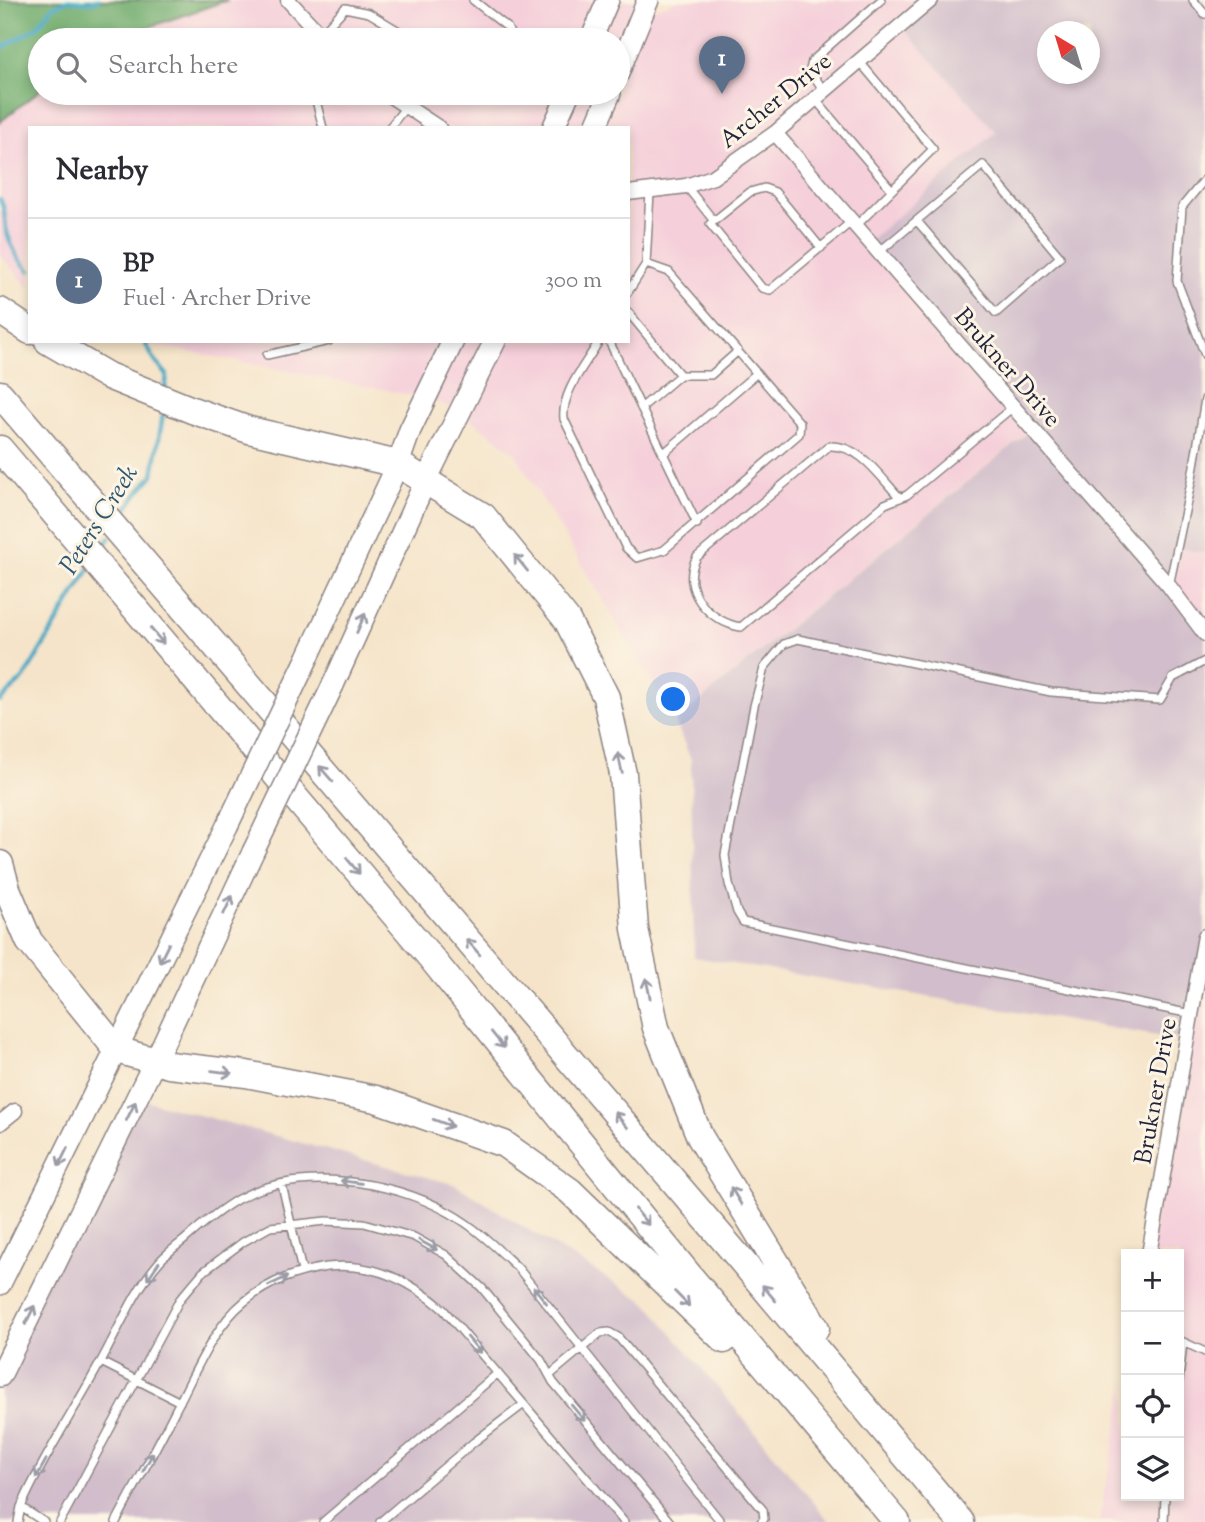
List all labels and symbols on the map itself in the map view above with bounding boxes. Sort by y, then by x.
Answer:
north arrow [1037,21,1100,84]
pin: 1 [699,36,745,94]
street label: Archer Drive [713,46,840,157]
street label: Brukner Drive [945,301,1068,435]
water label: Peters Creek [52,458,149,582]
one-way arrow [513,554,528,572]
one-way arrow [355,613,368,634]
one-way arrow [149,627,165,645]
your location [656,682,690,716]
one-way arrow [613,752,627,775]
one-way arrow [318,766,334,784]
one-way arrow [345,856,361,874]
one-way arrow [222,895,235,916]
one-way arrow [465,938,481,956]
one-way arrow [157,942,171,963]
one-way arrow [640,977,654,1000]
street label: Brukner Drive [1127,1016,1187,1167]
one-way arrow [490,1031,506,1049]
one-way arrow [211,1065,233,1078]
one-way arrow [124,1101,138,1122]
one-way arrow [613,1111,629,1129]
one-way arrow [432,1118,454,1130]
one-way arrow [56,1146,70,1167]
one-way arrow [340,1176,362,1189]
one-way arrow [728,1187,742,1207]
one-way arrow [634,1207,649,1225]
one-way arrow [417,1238,437,1252]
one-way arrow [146,1261,160,1280]
one-way arrow [267,1273,288,1287]
one-way arrow [761,1285,777,1303]
one-way arrow [533,1286,548,1305]
one-way arrow [674,1290,691,1307]
one-way arrow [24,1305,38,1326]
one-way arrow [467,1336,482,1354]
one-way arrow [570,1403,586,1421]
one-way arrow [142,1452,155,1473]
one-way arrow [34,1458,47,1479]

